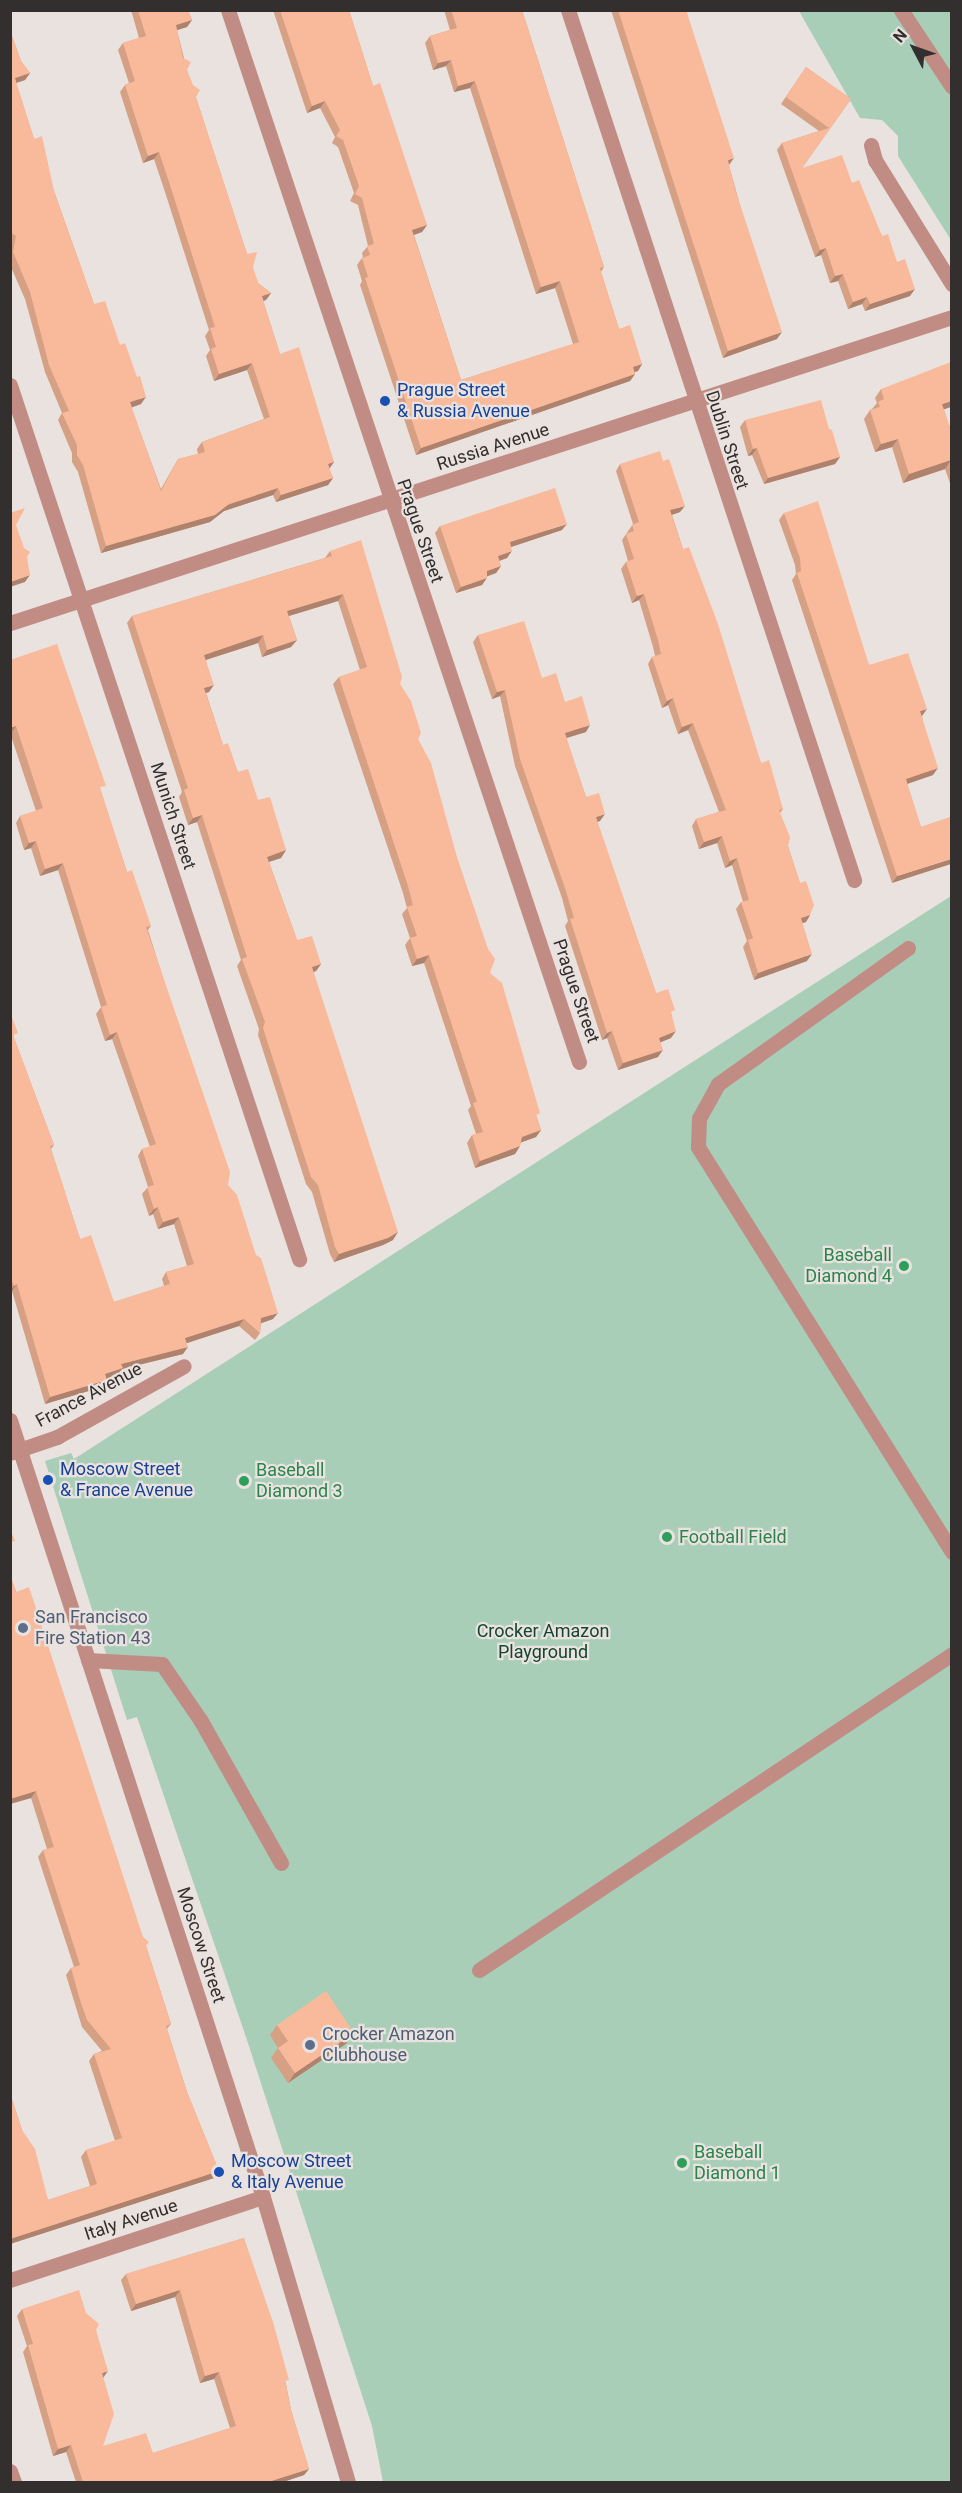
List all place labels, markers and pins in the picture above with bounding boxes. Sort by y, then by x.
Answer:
place label: Prague Street & Russia Avenue [397,380,530,422]
marker: Prague Street & Russia Avenue [378,394,392,408]
place label: Baseball Diamond 4 [805,1245,892,1288]
marker: Baseball Diamond 4 [897,1259,911,1273]
place label: Moscow Street & France Avenue [60,1459,193,1502]
place label: Baseball Diamond 3 [256,1460,343,1502]
marker: Moscow Street & France Avenue [41,1473,55,1487]
marker: Baseball Diamond 3 [237,1474,251,1488]
place label: Football Field [679,1526,787,1548]
marker: Football Field [660,1530,674,1544]
place label: San Francisco Fire Station 43 [35,1607,151,1650]
marker: San Francisco Fire Station 43 [16,1621,30,1635]
place label: Crocker Amazon Clubhouse [322,2024,455,2066]
marker: Crocker Amazon Clubhouse [303,2038,317,2052]
place label: Baseball Diamond 1 [694,2142,781,2184]
place label: Moscow Street & Italy Avenue [231,2151,351,2194]
marker: Baseball Diamond 1 [675,2156,689,2170]
marker: Moscow Street & Italy Avenue [212,2165,226,2179]

